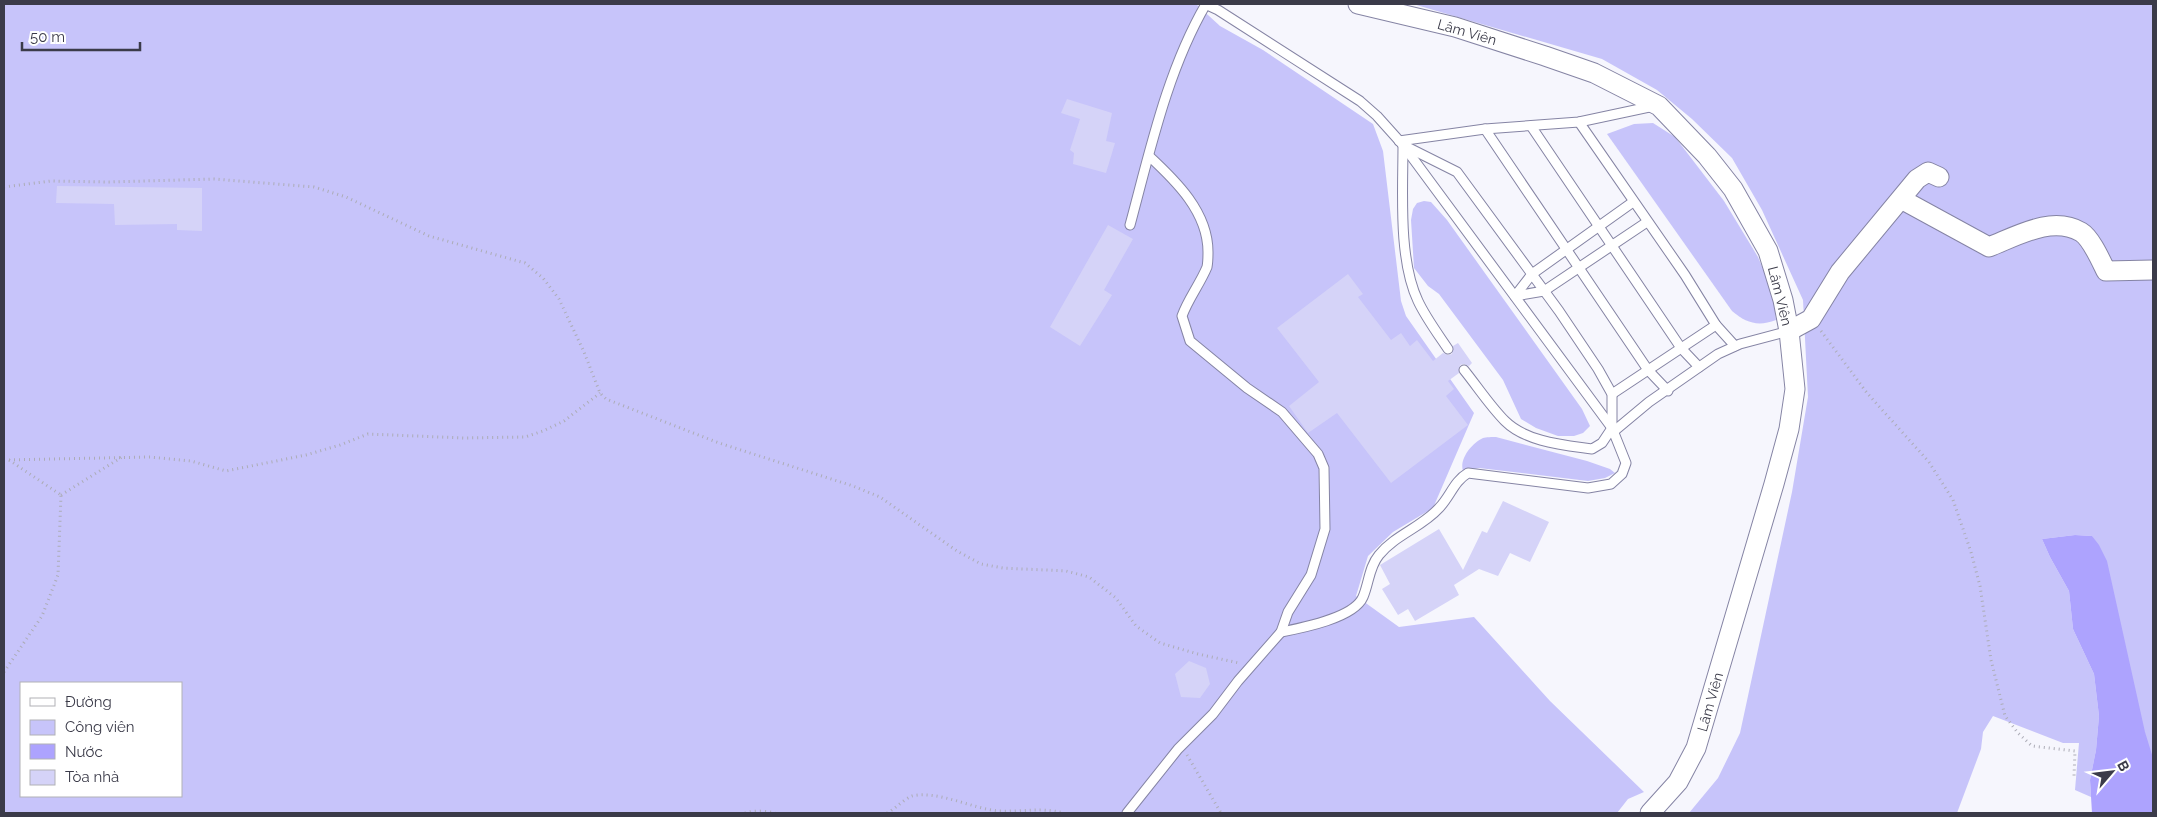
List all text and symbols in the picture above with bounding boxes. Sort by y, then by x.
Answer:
street label: Lâm Viên [1436,16,1498,48]
scale bar [22,20,140,52]
text: 50 m [30,28,65,46]
street label: Lâm Viên [1765,265,1795,327]
street label: Lâm Viên [1694,671,1726,733]
legend [20,682,182,797]
text: Đường [65,693,112,711]
text: Công viên [65,718,134,736]
text: Nước [65,743,103,761]
north arrow [2087,747,2137,797]
text: B [2114,758,2133,774]
text: Tòa nhà [65,768,119,786]

